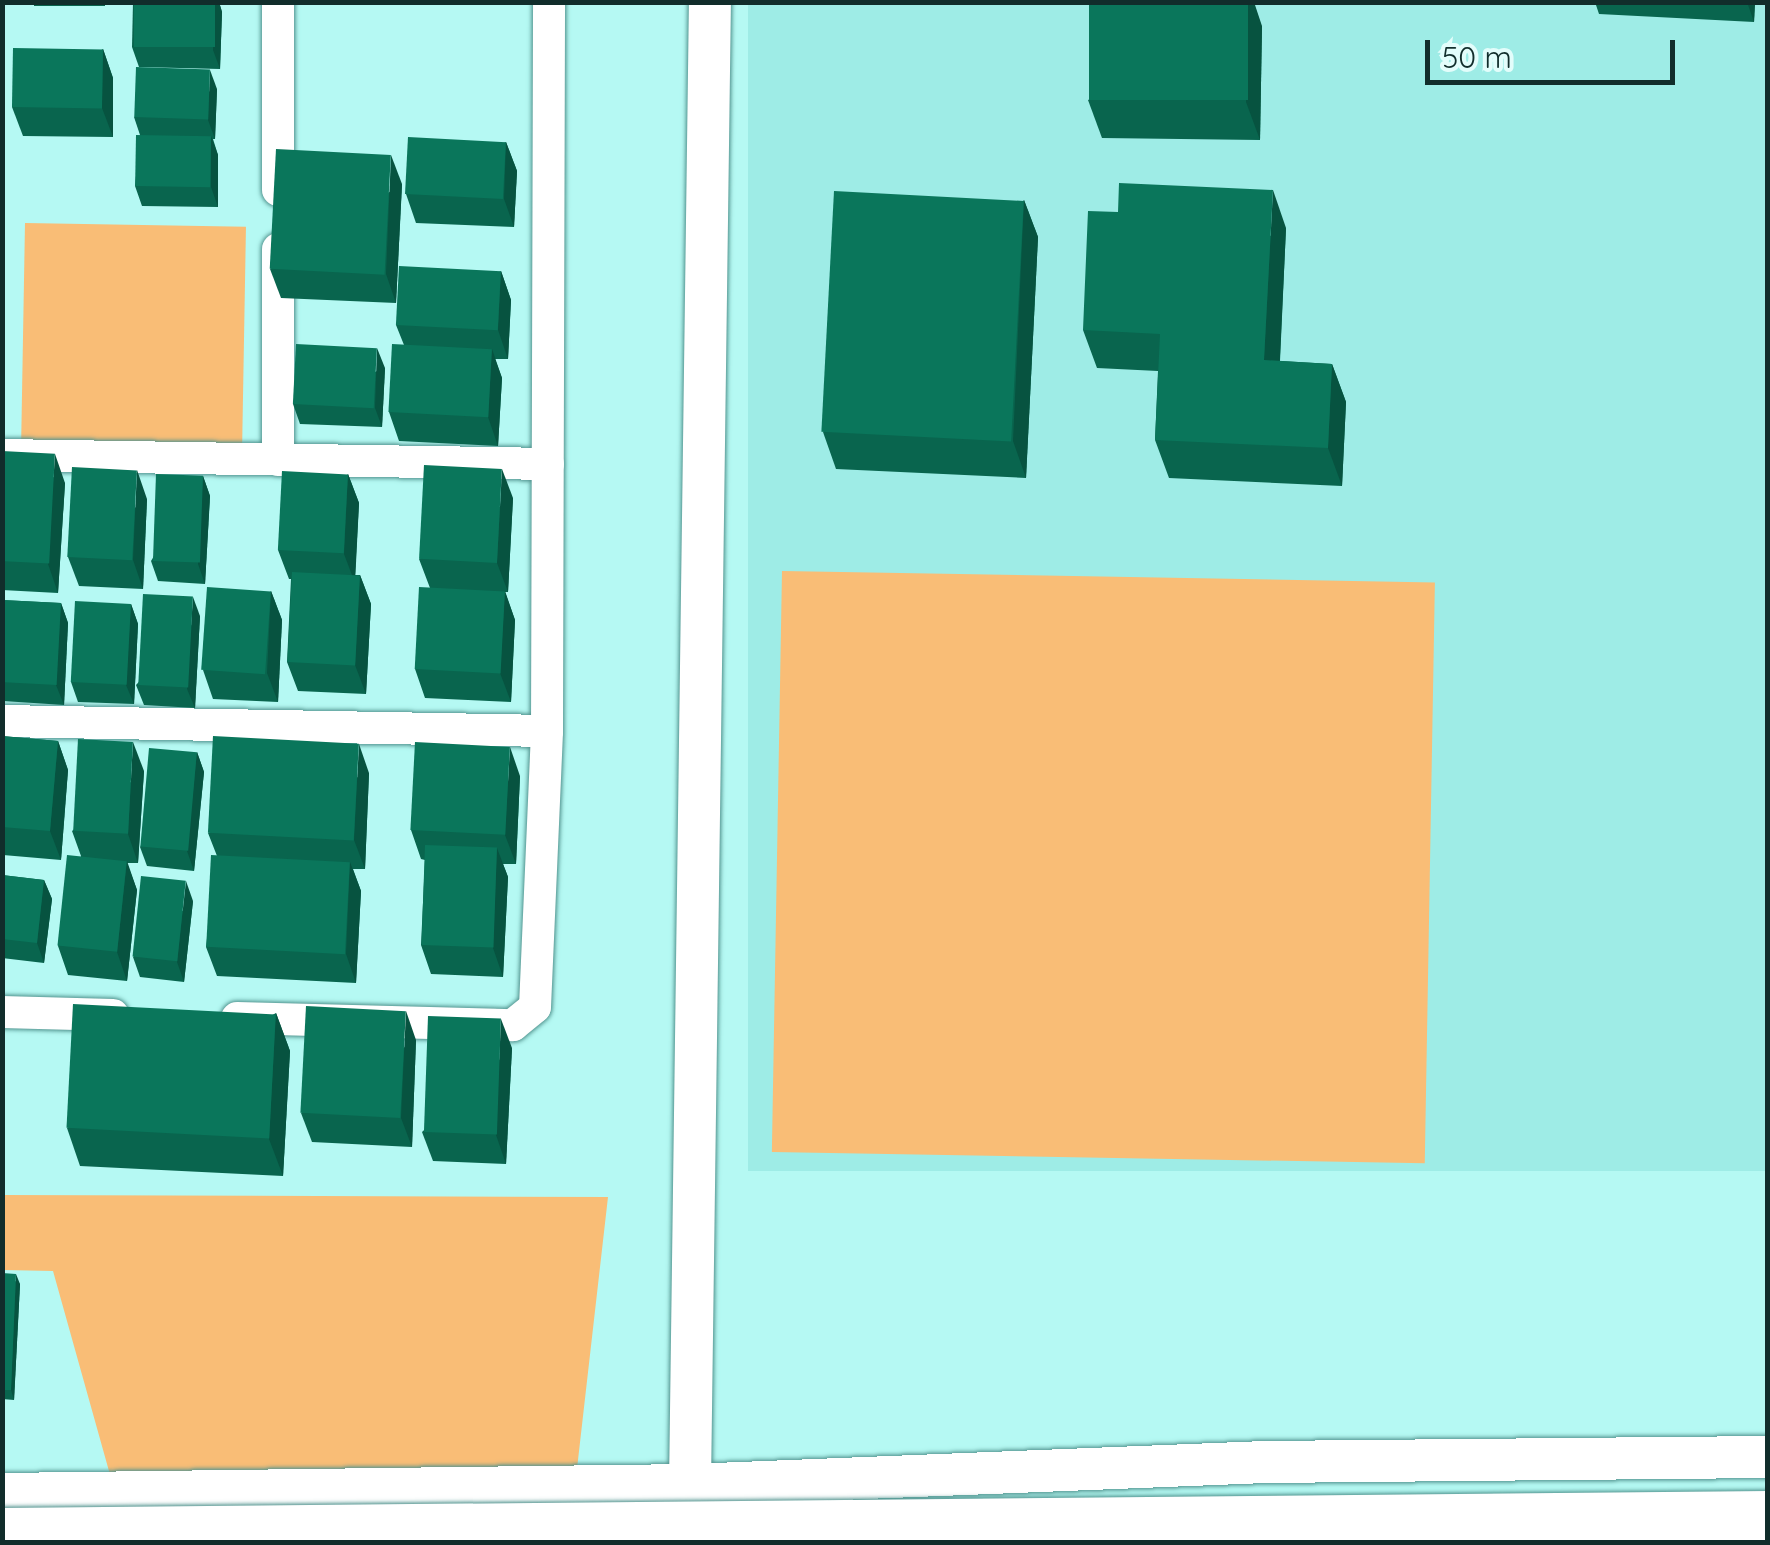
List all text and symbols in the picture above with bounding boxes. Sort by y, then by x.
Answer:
scale bar [1430,20,1680,82]
text: 50 m [1442,38,1512,76]

